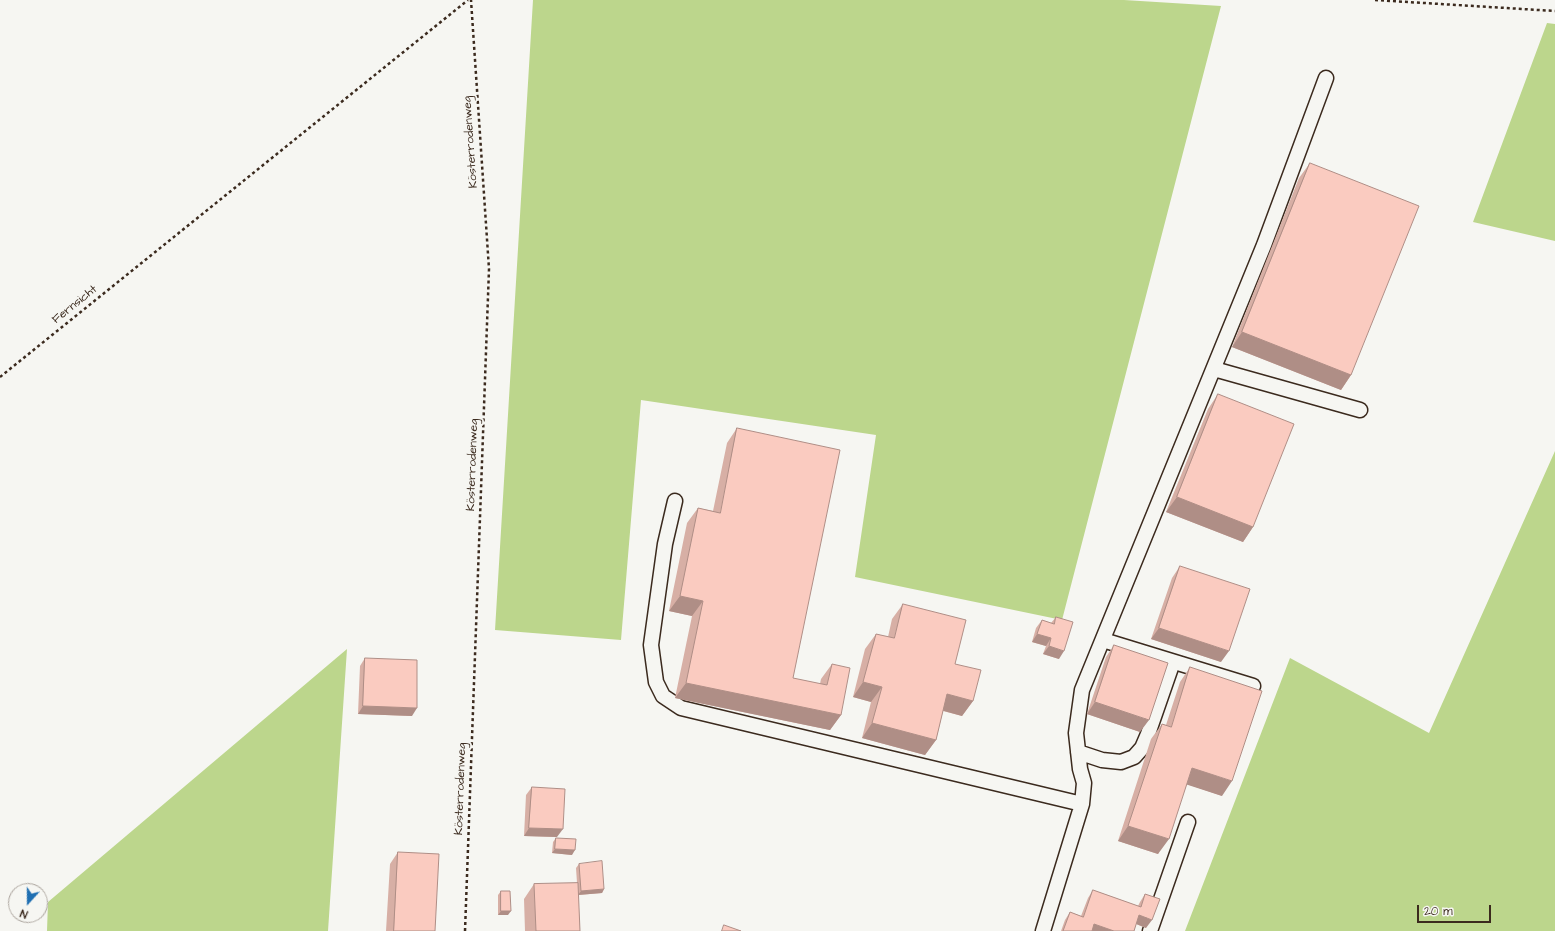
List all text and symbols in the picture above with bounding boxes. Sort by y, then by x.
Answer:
street label: Kösterrodenweg [461,95,481,189]
street label: Fernsicht [50,283,100,327]
street label: Kösterrodenweg [464,419,482,511]
street label: Kösterrodenweg [452,743,470,835]
north arrow [8,883,48,923]
scale bar [1419,897,1493,923]
text: 20 m [1424,903,1453,920]
text: N [18,905,30,922]

